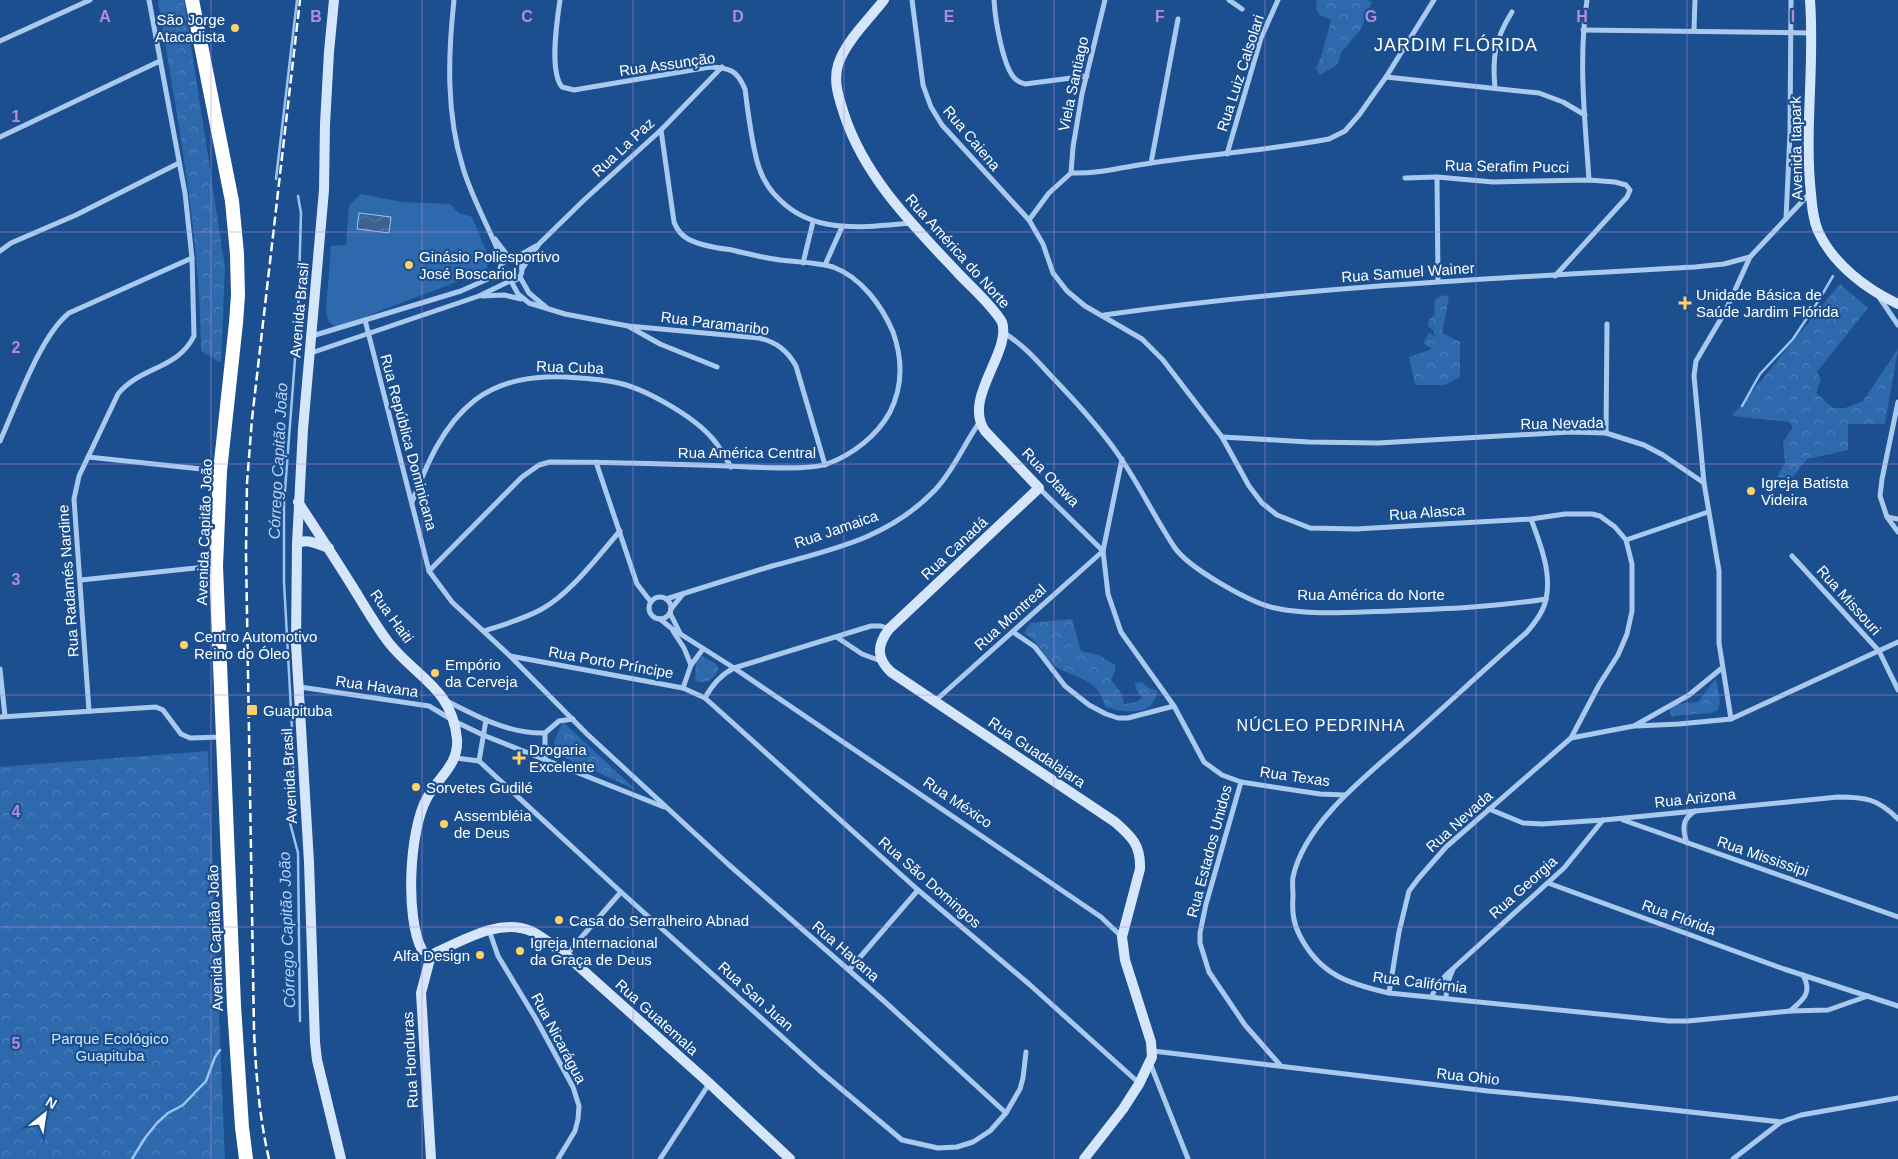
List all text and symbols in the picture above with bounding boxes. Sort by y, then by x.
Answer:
text: A [99,8,111,25]
text: B [310,8,322,25]
text: C [521,8,533,25]
text: D [732,8,744,25]
text: E [944,8,955,25]
text: F [1155,8,1165,25]
text: G [1365,8,1377,25]
text: H [1576,8,1588,25]
text: I [1791,8,1795,25]
place label: São Jorge Atacadista [155,11,226,45]
street label: Rua Luiz Calsolari [1213,12,1267,134]
marker: São Jorge Atacadista [229,22,241,34]
district label: JARDIM FLÓRIDA [1374,34,1538,55]
street label: Viela Santiago [1055,35,1091,133]
street label: Rua Assunção [618,49,716,79]
street label: Avenida Itapark [1787,95,1805,200]
street label: Rua Caiena [940,102,1004,174]
text: 1 [12,108,21,125]
street label: Rua La Paz [589,114,657,180]
street label: Rua Serafim Pucci [1445,156,1569,176]
street label: Rua América do Norte [902,190,1014,312]
place label: Ginásio Poliesportivo José Boscariol [419,248,560,282]
marker: Ginásio Poliesportivo José Boscariol [403,259,415,271]
street label: Rua Samuel Wainer [1341,259,1475,285]
street label: Avenida Brasil [286,262,312,358]
place label: Unidade Básica de Saúde Jardim Flórida [1696,286,1839,320]
marker: Unidade Básica de Saúde Jardim Flórida [1678,296,1692,310]
street label: Rua Paramaribo [660,308,770,338]
text: 2 [12,339,21,356]
street label: Rua República Dominicana [377,352,441,533]
street label: Rua Cuba [536,357,605,377]
water label: Córrego Capitão João [265,382,291,540]
street label: Rua Nevada [1520,414,1604,432]
street label: Rua América Central [678,444,816,461]
street label: Rua Otawa [1019,444,1084,510]
street label: Avenida Capitão João [193,458,215,606]
place label: Igreja Batista Videira [1761,474,1849,508]
marker: Igreja Batista Videira [1745,485,1757,497]
street label: Rua Alasca [1389,501,1466,523]
street label: Rua Radamés Nardine [54,504,82,658]
street label: Rua Jamaica [792,507,881,551]
street label: Rua Canadá [917,513,991,583]
street label: Rua Missouri [1813,562,1885,638]
text: 3 [12,571,21,588]
street label: Rua Montreal [971,581,1049,653]
street label: Rua Haiti [367,586,417,646]
street label: Rua América do Norte [1297,586,1445,603]
place label: Centro Automotivo Reino do Óleo [194,628,317,662]
marker: Centro Automotivo Reino do Óleo [178,639,190,651]
street label: Rua Porto Príncipe [547,643,675,681]
place label: Empório da Cerveja [445,656,518,690]
marker: Empório da Cerveja [429,667,441,679]
street label: Rua Havana [335,672,420,700]
place label: Guapituba [263,702,333,719]
marker: Guapituba [245,703,259,717]
street label: Rua Guadalajara [985,713,1089,791]
district label: NÚCLEO PEDRINHA [1237,716,1405,734]
street label: Avenida Brasil [278,728,300,824]
place label: Drogaria Excelente [529,741,595,775]
marker: Drogaria Excelente [513,752,525,764]
street label: Rua Texas [1259,763,1331,789]
street label: Rua México [920,773,996,831]
place label: Sorvetes Gudilé [426,779,533,796]
marker: Sorvetes Gudilé [410,781,422,793]
street label: Rua Estados Unidos [1183,783,1235,919]
street label: Rua Arizona [1653,785,1737,811]
street label: Rua Nevada [1422,786,1496,855]
text: 4 [12,803,21,820]
place label: Assembléia de Deus [454,807,532,841]
marker: Assembléia de Deus [438,818,450,830]
street label: Rua Mississipi [1715,832,1811,880]
street label: Rua São Domingos [875,833,985,931]
water label: Córrego Capitão João [276,851,298,1009]
street label: Rua Georgia [1486,852,1561,922]
street label: Avenida Capitão João [204,864,226,1012]
street label: Rua Flórida [1640,896,1719,938]
place label: Casa do Serralheiro Abnad [569,912,749,929]
marker: Casa do Serralheiro Abnad [553,914,565,926]
street label: Rua Havana [809,917,884,985]
place label: Igreja Internacional da Graça de Deus [530,934,658,968]
marker: Igreja Internacional da Graça de Deus [514,945,526,957]
place label: Alfa Design [393,947,470,964]
marker: Alfa Design [474,949,486,961]
street label: Rua San Juan [715,958,797,1034]
street label: Rua Califórnia [1372,968,1469,996]
street label: Rua Guatemala [612,976,702,1059]
street label: Rua Nicarágua [528,990,590,1087]
street label: Rua Honduras [399,1011,421,1109]
park label: Parque Ecológico Guapituba [51,1030,169,1064]
text: 5 [12,1035,21,1052]
street label: Rua Ohio [1436,1064,1500,1088]
north arrow [20,1089,70,1139]
text: N [43,1093,60,1112]

